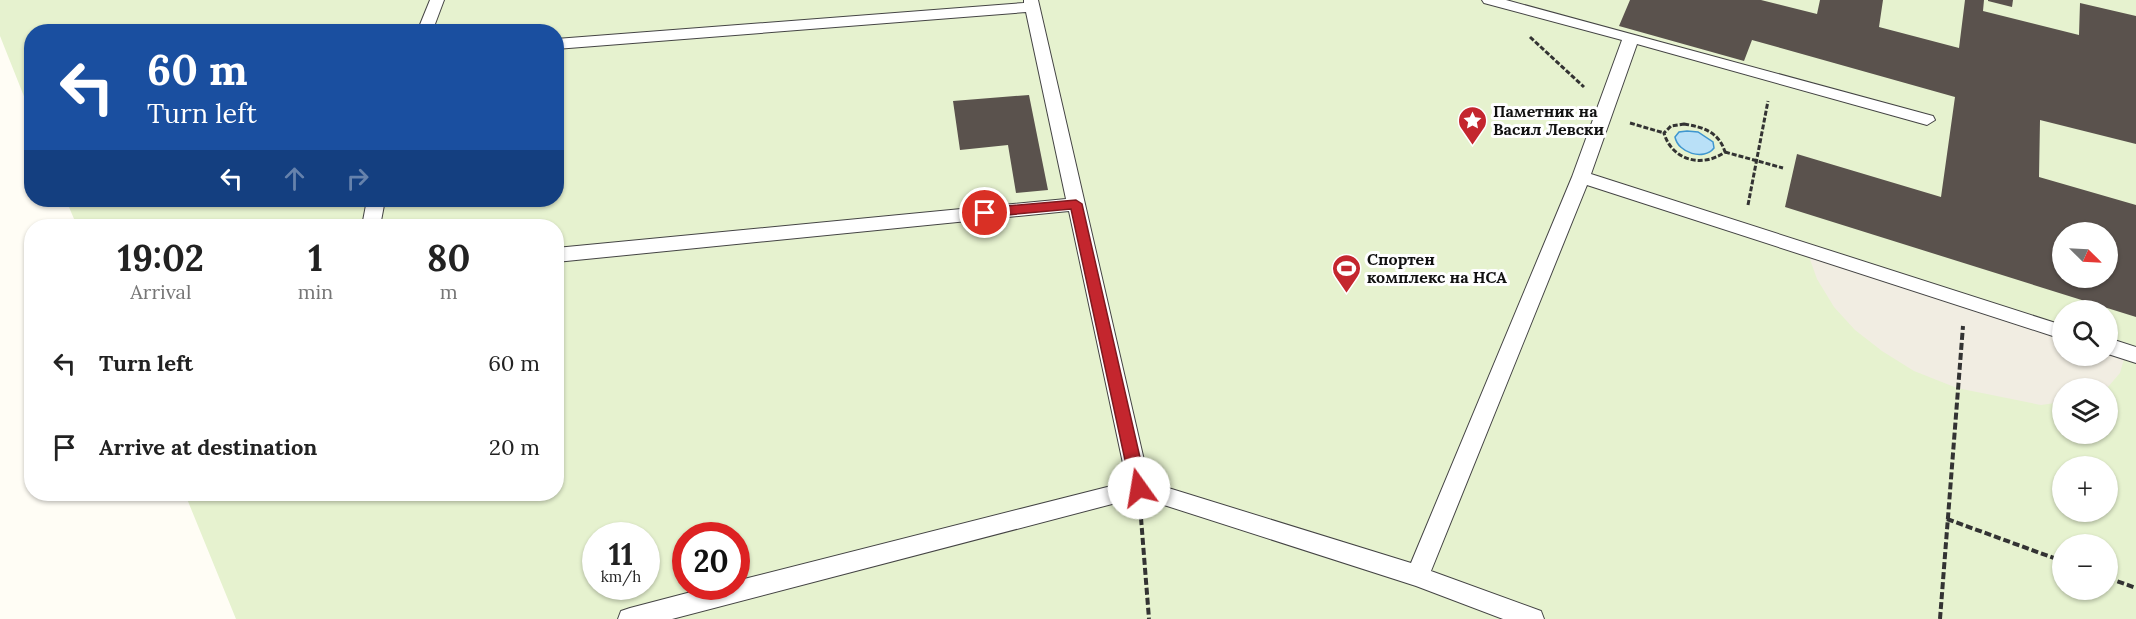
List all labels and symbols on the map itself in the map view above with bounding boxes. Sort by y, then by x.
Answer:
place label: Паметник на Васил Левски [1493,101,1605,139]
place icon: Паметник на Васил Левски [1456,104,1488,146]
pin [959,187,1010,238]
north arrow [2052,222,2118,288]
place label: Спортен комплекс на НСА [1367,249,1507,287]
sports icon: Спортен комплекс на НСА [1330,252,1362,294]
position arrow [1107,456,1171,520]
speed limit sign: 20 [672,522,750,600]

